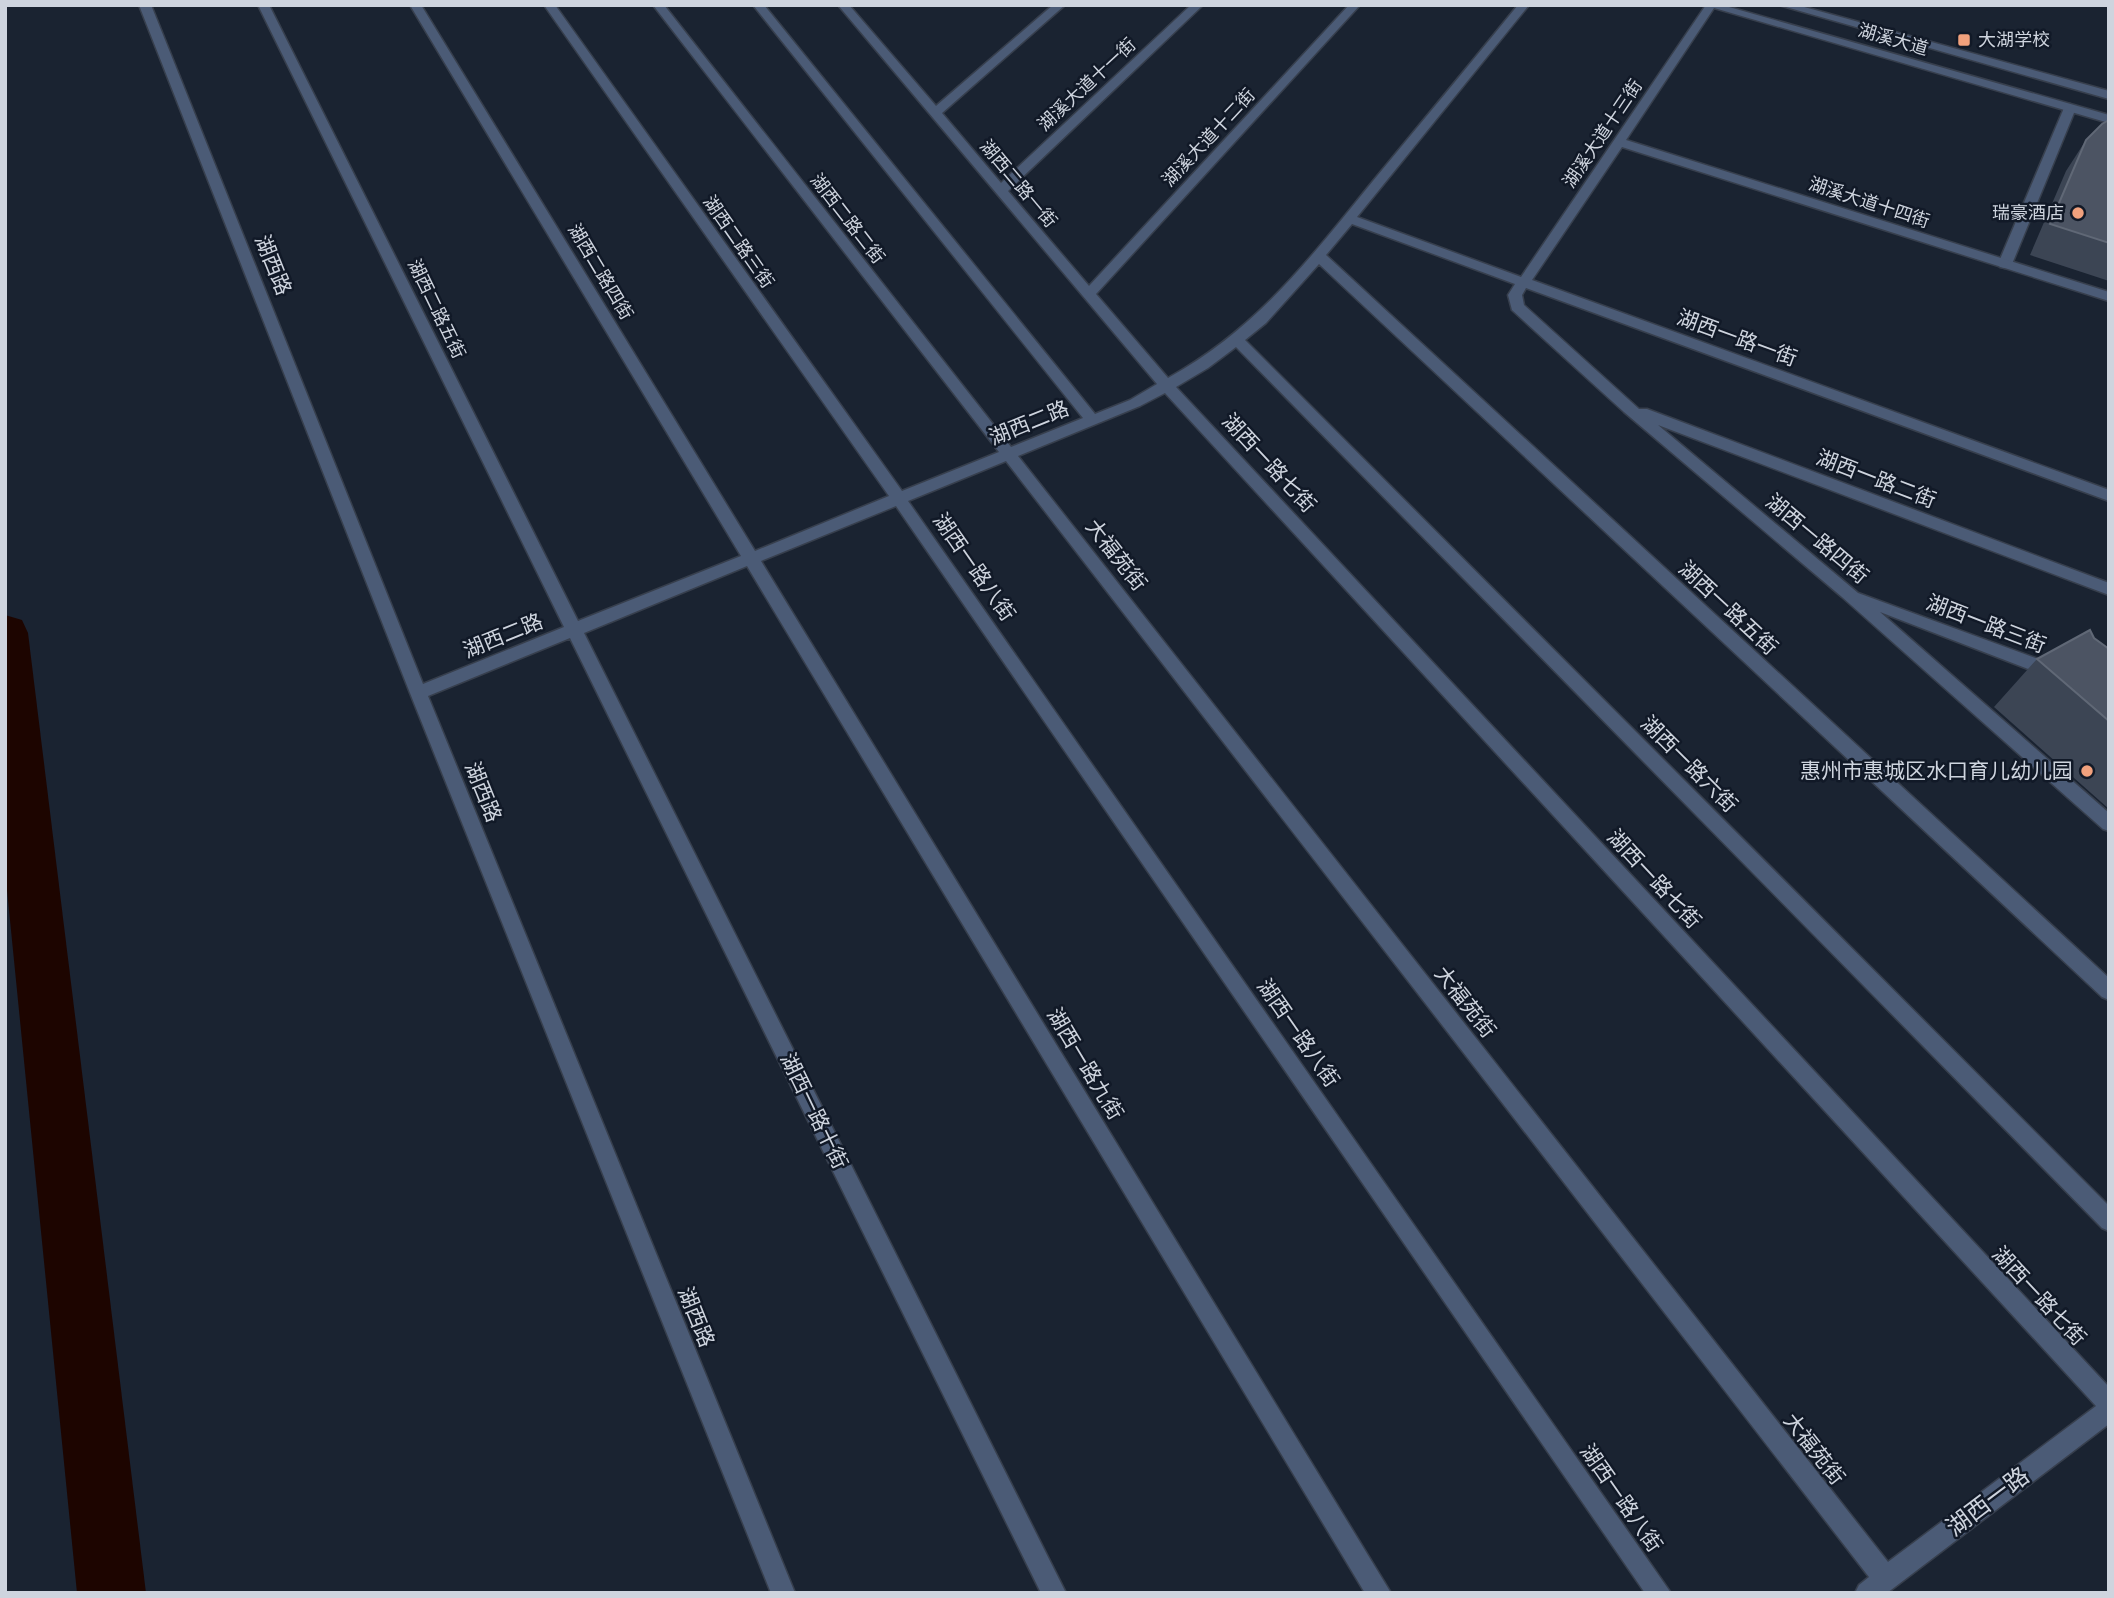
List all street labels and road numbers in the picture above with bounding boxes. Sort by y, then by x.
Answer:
street label: 湖溪大道 [1855,18,1931,62]
street label: 湖溪大道十一街 [1032,33,1142,137]
street label: 湖溪大道十三街 [1557,75,1649,193]
street label: 湖溪大道十二街 [1157,83,1261,193]
street label: 湖西二路一街 [974,135,1062,233]
street label: 湖西二路二街 [804,169,890,269]
street label: 湖溪大道十四街 [1805,172,1933,234]
street label: 湖西二路三街 [697,191,779,293]
street label: 湖西二路四街 [561,219,639,325]
street label: 湖西路 [247,230,299,300]
street label: 湖西二路五街 [401,255,471,363]
street label: 湖西一路一街 [1673,302,1801,374]
street label: 湖西二路 [984,393,1074,453]
street label: 湖西一路七街 [1215,407,1323,519]
street label: 湖西一路二街 [1812,442,1940,516]
street label: 湖西一路四街 [1759,487,1875,591]
street label: 湖西一路八街 [926,507,1022,627]
street label: 大福苑街 [1078,513,1154,597]
street label: 湖西一路五街 [1672,554,1784,662]
street label: 湖西一路三街 [1922,587,2050,661]
street label: 湖西二路 [458,606,548,666]
street label: 湖西一路六街 [1634,709,1744,819]
street label: 湖西路 [457,757,509,827]
street label: 湖西一路七街 [1600,823,1708,935]
street label: 大福苑街 [1427,960,1503,1044]
street label: 湖西一路八街 [1250,973,1346,1093]
street label: 湖西一路九街 [1040,1002,1130,1126]
street label: 湖西一路十街 [773,1048,855,1174]
street label: 湖西一路七街 [1985,1240,2093,1352]
street label: 湖西路 [670,1282,722,1352]
street label: 大福苑街 [1776,1407,1852,1491]
street label: 湖西一路八街 [1573,1438,1669,1558]
street label: 湖西一路 [1939,1459,2037,1545]

